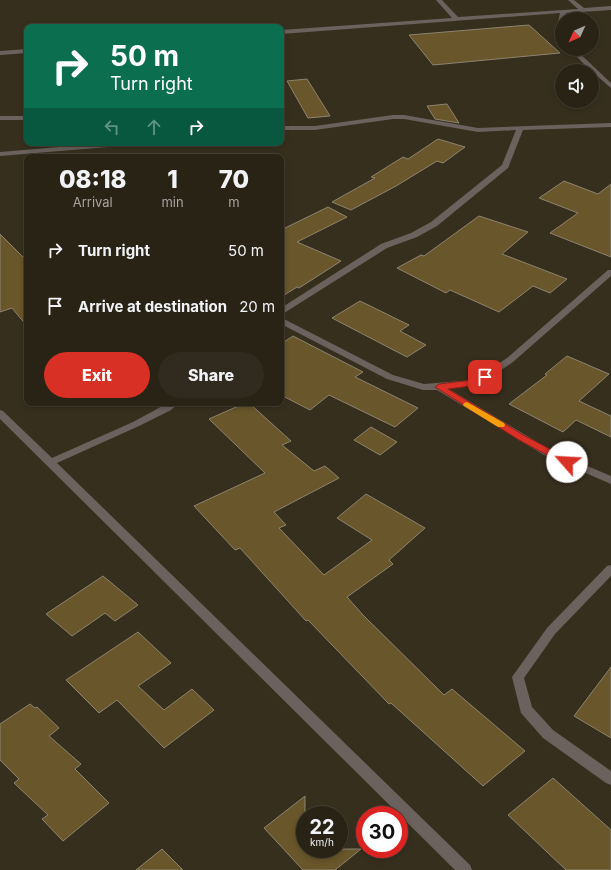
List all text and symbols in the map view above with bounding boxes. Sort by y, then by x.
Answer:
north arrow [555,12,599,56]
map controls [555,12,599,108]
text: 50 m [110,39,179,73]
icon: right [44,40,96,92]
button: sound [555,64,599,108]
text: Turn right [110,73,193,94]
icon: left [101,116,123,138]
icon: ahead [143,116,165,138]
icon: right [185,116,207,138]
text: 08:18 [59,165,127,194]
text: 1 [167,165,178,194]
text: 70 [219,165,249,194]
text: Arrival [73,194,113,210]
text: min [161,194,184,210]
text: m [228,194,240,210]
icon: right [44,239,66,261]
text: Turn right [78,241,150,260]
text: 50 m [228,241,264,260]
icon: arrive [44,295,66,317]
text: Arrive at destination [78,297,227,316]
text: 20 m [239,297,275,316]
button: Exit [44,352,150,398]
button: Share [158,352,264,398]
pin [468,360,502,394]
icon: arrive [474,366,496,388]
position arrow [546,441,588,483]
speed limit sign: 30 [356,806,408,858]
text: 22 [309,815,335,839]
text: km/h [310,836,334,848]

